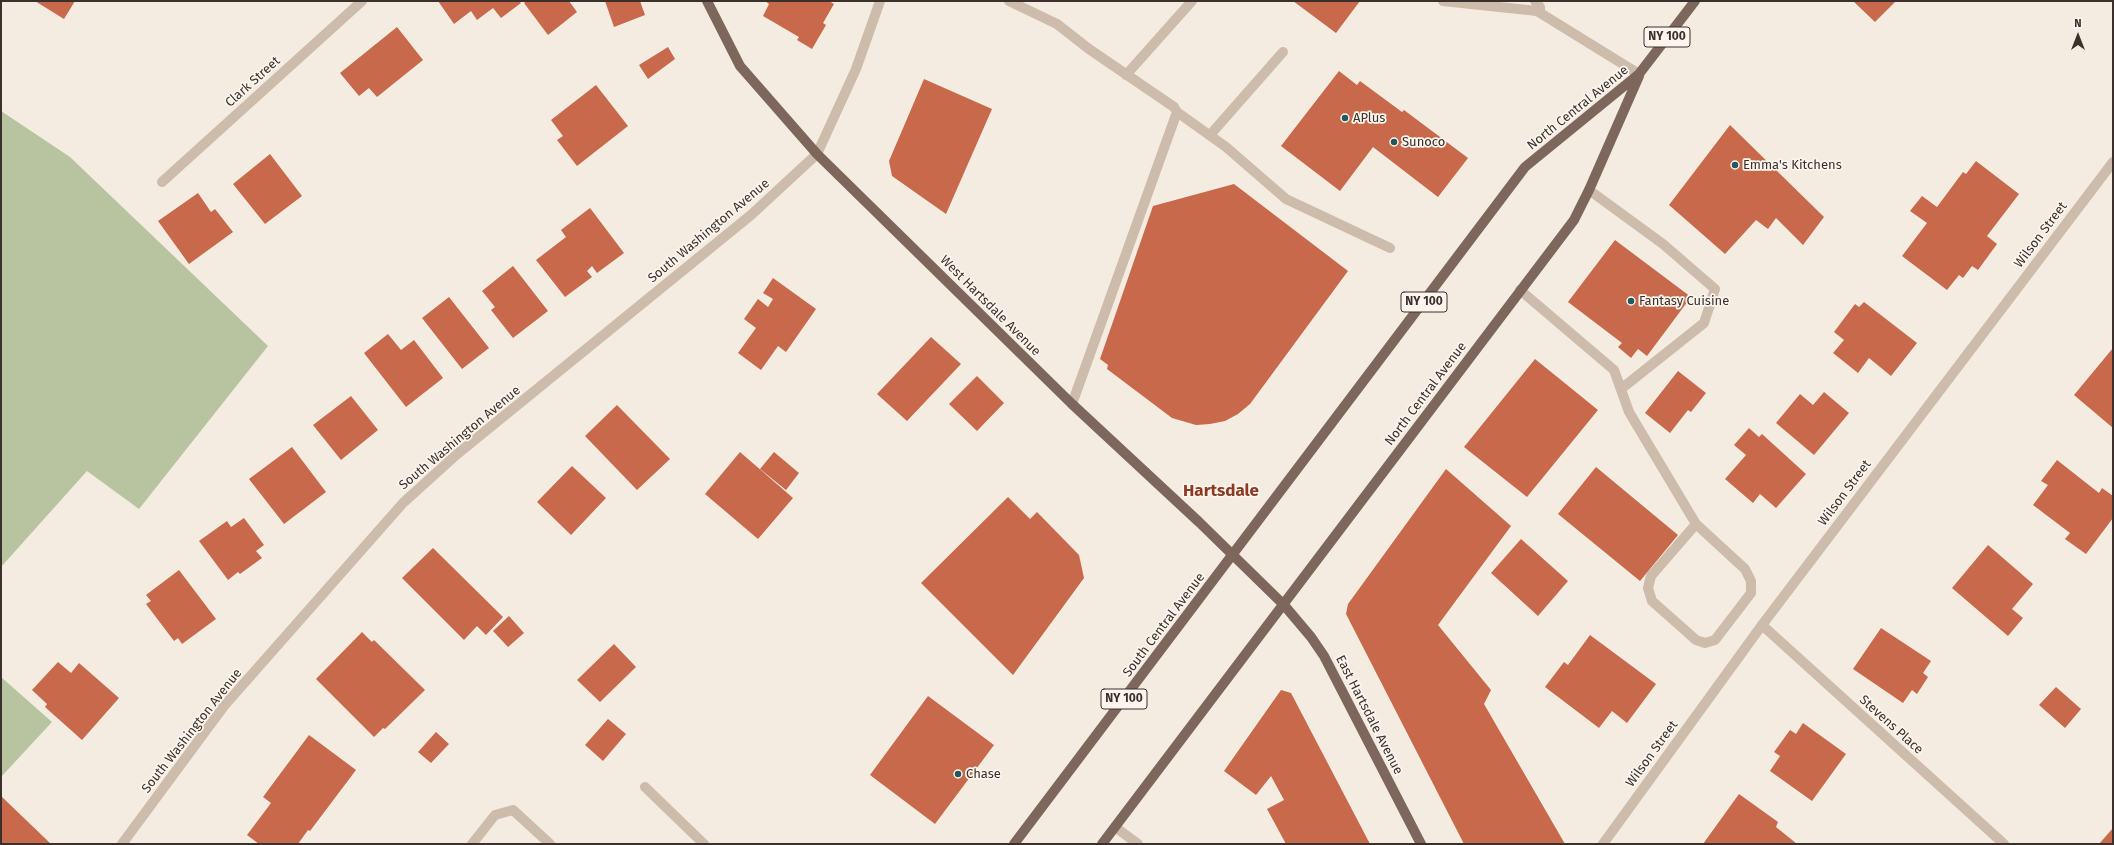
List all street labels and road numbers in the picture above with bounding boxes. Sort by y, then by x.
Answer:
road number: NY 100 [1644,27,1690,47]
street label: Clark Street [222,53,284,111]
street label: North Central Avenue [1524,62,1632,154]
street label: South Washington Avenue [645,176,773,286]
street label: Wilson Street [2011,199,2071,271]
street label: West Hartsdale Avenue [936,252,1044,360]
road number: NY 100 [1401,292,1447,312]
street label: North Central Avenue [1382,339,1470,449]
street label: South Washington Avenue [396,383,524,493]
street label: Wilson Street [1815,457,1875,529]
street label: South Central Avenue [1120,570,1208,680]
street label: East Hartsdale Avenue [1332,653,1406,777]
street label: South Washington Avenue [139,666,245,796]
road number: NY 100 [1101,689,1147,709]
street label: Stevens Place [1856,692,1926,758]
street label: Wilson Street [1623,718,1681,790]

